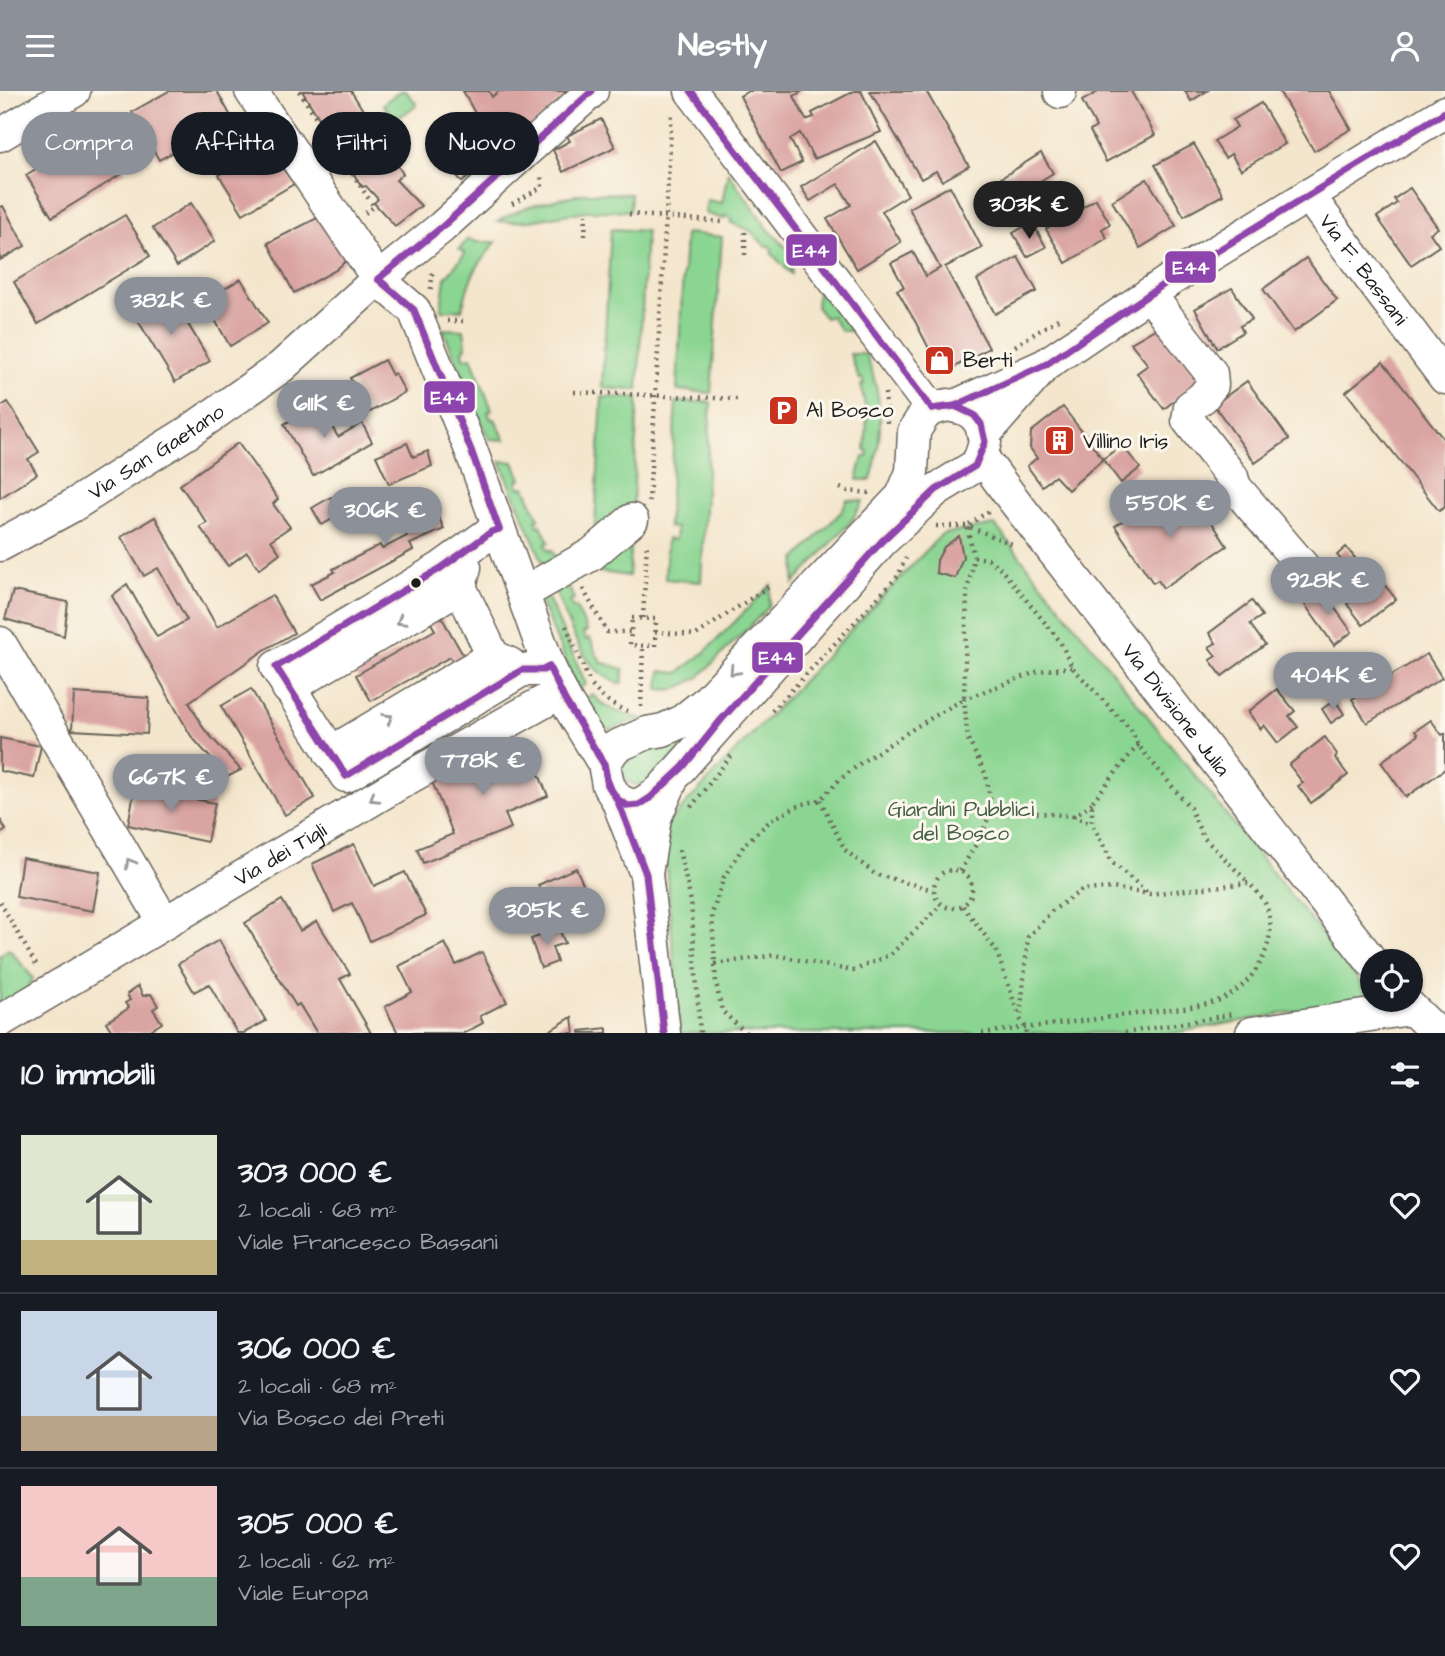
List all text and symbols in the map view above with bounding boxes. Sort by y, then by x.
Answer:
text: Nestly [678,23,767,68]
icon: menu [21,27,59,65]
icon: person [1386,27,1424,65]
chip: Compra [21,112,157,175]
chip: Affitta [171,112,298,175]
chip: Filtri [312,112,411,175]
chip: Nuovo [425,112,539,175]
pin: 303K € [972,181,1086,241]
text: 303K € [989,188,1069,220]
street label: Via F. Bassani [1312,208,1415,331]
line badge: E44 [785,233,838,267]
text: E44 [792,238,830,265]
line badge: E44 [1164,250,1217,284]
text: E44 [1172,255,1210,282]
pin: 382K € [114,278,228,337]
text: 382K € [130,284,212,316]
shop icon: Berti [923,343,957,377]
place label: Berti [963,346,1013,375]
line badge: E44 [423,380,476,414]
pin: 611K € [267,381,381,440]
text: E44 [430,385,468,412]
text: 611K € [293,387,355,419]
parking icon: Al Bosco [766,393,800,427]
place label: Al Bosco [806,396,894,425]
street label: Via San Gaetano [83,397,230,507]
building icon: Villino Iris [1043,424,1077,458]
place label: Villino Iris [1083,427,1168,456]
pin: 550K € [1113,481,1227,540]
pin: 306K € [328,487,442,547]
text: 550K € [1126,487,1214,519]
text: 306K € [344,494,426,526]
pin: 928K € [1271,557,1385,617]
text: 928K € [1287,564,1369,596]
unlabelled marker [409,576,423,590]
one-way arrow [396,613,409,626]
street label: Via Divisione Julia [1115,637,1237,783]
line badge: E44 [751,641,804,674]
text: E44 [758,645,796,672]
pin: 404K € [1276,653,1390,712]
text: 404K € [1289,659,1377,691]
one-way arrow [730,663,743,676]
one-way arrow [381,713,394,726]
pin: 778K € [426,737,540,797]
text: 778K € [441,744,525,776]
pin: 667K € [114,755,228,814]
text: 667K € [129,761,213,793]
one-way arrow [369,790,382,803]
park label: Giardini Pubblici del Bosco [888,795,1034,848]
street label: Via dei Tigli [229,816,332,893]
one-way arrow [125,858,138,871]
pin: 305K € [490,887,604,947]
text: 305K € [505,894,589,926]
map controls [1360,949,1423,1012]
button: locate [1360,949,1423,1012]
text: 10 immobili [21,1054,155,1096]
icon: filters [1386,1056,1424,1094]
text: 303 000 € [238,1152,392,1194]
icon: home [77,1163,161,1247]
icon: heart [1386,1186,1424,1224]
text: 2 locali · 68 m² [238,1194,397,1226]
text: Viale Francesco Bassani [238,1226,498,1258]
text: 306 000 € [238,1328,396,1370]
icon: home [77,1339,161,1423]
icon: heart [1386,1362,1424,1400]
text: 2 locali · 68 m² [238,1370,397,1402]
text: Via Bosco dei Preti [238,1402,444,1434]
text: 305 000 € [238,1503,398,1545]
icon: home [77,1514,161,1598]
icon: heart [1386,1537,1424,1575]
text: 2 locali · 62 m² [238,1545,395,1577]
text: Viale Europa [238,1577,368,1609]

